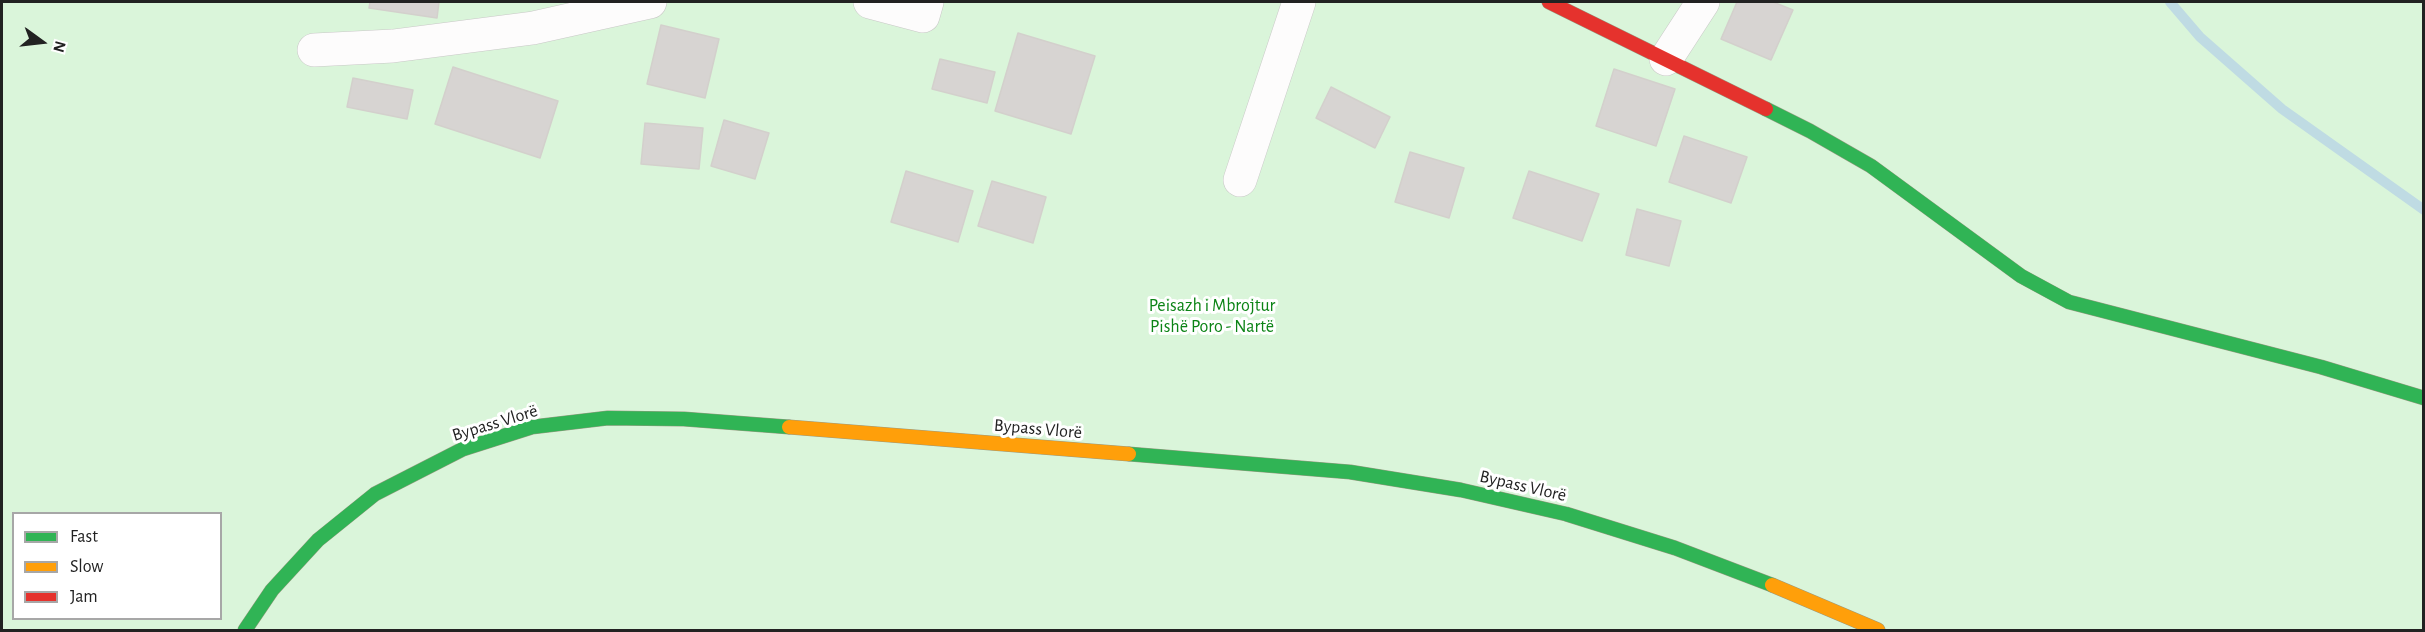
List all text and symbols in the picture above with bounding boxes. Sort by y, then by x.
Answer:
north arrow [12,12,72,72]
text: N [50,39,69,54]
park label: Peisazh i Mbrojtur Pishë Poro - Nartë [1149,295,1275,338]
street label: Bypass Vlorë [450,400,540,446]
street label: Bypass Vlorë [993,414,1083,444]
street label: Bypass Vlorë [1478,466,1568,506]
legend [12,512,222,620]
text: Fast [70,528,98,546]
text: Slow [70,558,103,576]
text: Jam [70,588,98,606]

